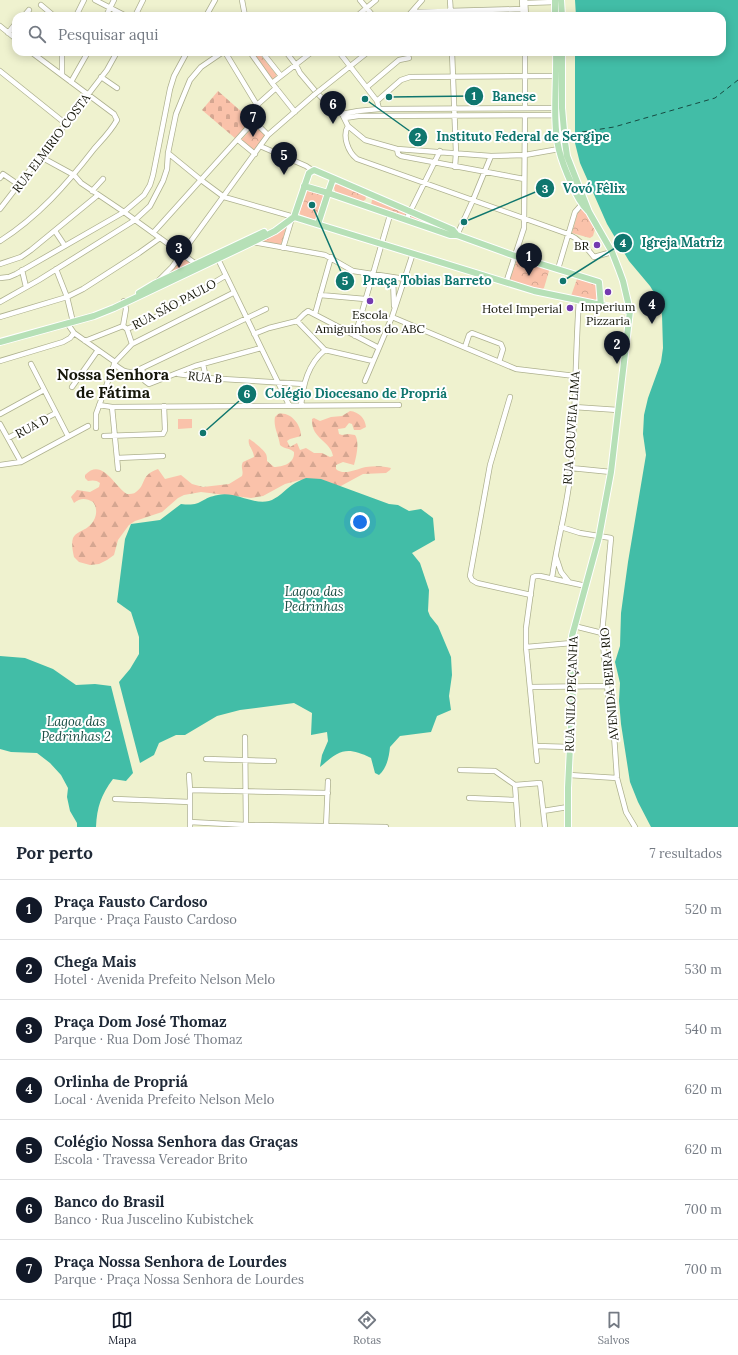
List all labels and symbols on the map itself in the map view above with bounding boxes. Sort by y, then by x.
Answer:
callout: Banese [464,84,544,109]
text: 1 [472,88,477,103]
text: Banese [492,88,536,105]
street label: RUA ELMIRIO COSTA [9,90,93,195]
pin: 6 [320,91,346,124]
pin: 7 [240,104,266,137]
callout: Instituto Federal de Sergipe [408,124,618,149]
text: Instituto Federal de Sergipe [436,128,610,145]
text: 2 [415,129,421,144]
pin: 5 [271,142,297,175]
callout: Vovó Fêlix [535,176,633,201]
text: Vovó Fêlix [563,180,625,197]
text: 3 [542,181,549,196]
callout: Igreja Matriz [613,230,730,255]
text: Igreja Matriz [641,234,723,251]
pin: 3 [166,235,192,268]
text: 4 [620,235,627,250]
place label: BR [574,238,589,253]
marker: BR [592,240,602,250]
pin: 1 [516,243,542,276]
callout: Praça Tobias Barreto [335,268,500,293]
text: Praça Tobias Barreto [362,272,492,289]
text: 5 [342,273,349,288]
street label: RUA SÃO PAULO [129,275,219,333]
marker: Imperium Pizzaria [603,287,613,297]
pin: 4 [639,291,665,324]
marker: Escola Amiguinhos do ABC [365,296,375,306]
place label: Imperium Pizzaria [581,299,636,328]
place label: Hotel Imperial [482,301,562,316]
marker: Hotel Imperial [565,303,575,313]
place label: Escola Amiguinhos do ABC [314,307,425,336]
pin: 2 [604,331,630,364]
district label: Nossa Senhora de Fátima [57,364,170,402]
street label: RUA B [187,368,223,386]
street label: RUA GOUVEIA LIMA [560,370,582,485]
callout: Colégio Diocesano de Propriá [237,381,455,406]
text: Colégio Diocesano de Propriá [265,385,447,402]
text: 6 [244,386,251,401]
street label: RUA D [13,411,51,441]
your location [350,512,370,532]
water label: Lagoa das Pedrinhas [284,583,344,615]
street label: AVENIDA BEIRA RIO [597,627,622,742]
street label: RUA NILO PEÇANHA [561,635,581,752]
water label: Lagoa das Pedrinhas 2 [41,713,111,745]

